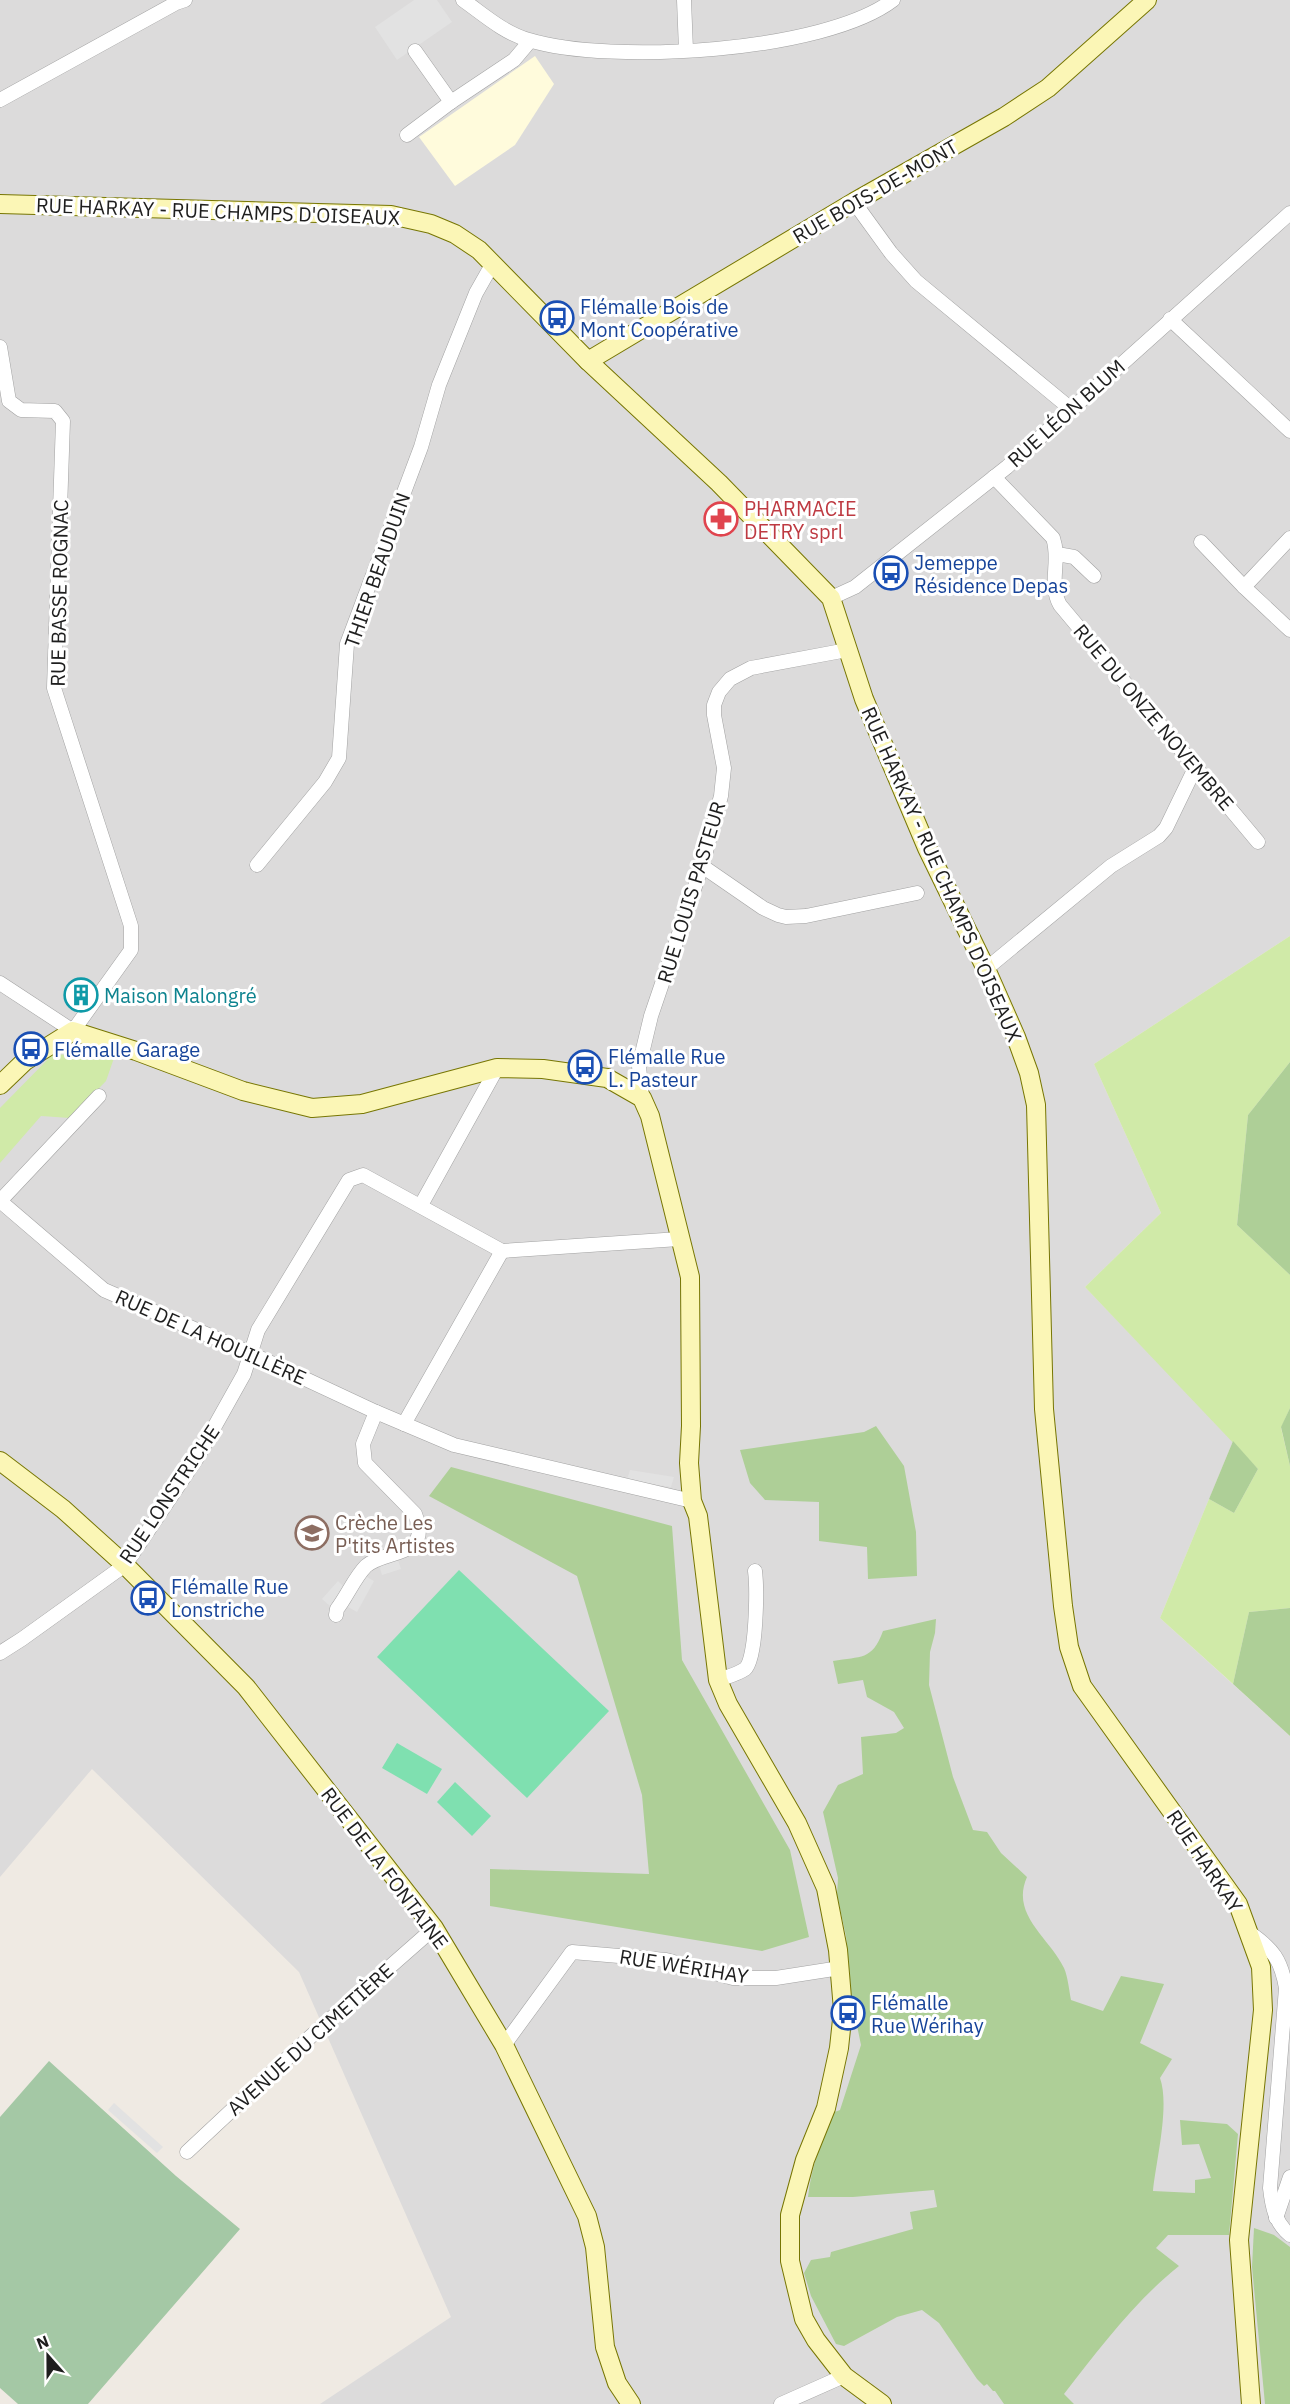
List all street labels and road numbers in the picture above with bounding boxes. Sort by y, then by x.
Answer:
street label: RUE BOIS-DE-MONT [787,133,963,249]
street label: RUE HARKAY - RUE CHAMPS D'OISEAUX [36,191,400,231]
street label: RUE LÉON BLUM [1001,353,1131,473]
street label: THIER BEAUDUIN [338,489,416,651]
street label: RUE BASSE ROGNAC [44,499,74,687]
street label: RUE DU ONZE NOVEMBRE [1068,618,1240,816]
street label: RUE HARKAY - RUE CHAMPS D'OISEAUX [856,702,1028,1046]
street label: RUE LOUIS PASTEUR [650,798,732,986]
street label: RUE DE LA HOUILLÈRE [111,1283,311,1391]
street label: RUE LONSTRICHE [113,1419,225,1569]
street label: RUE DE LA FONTAINE [315,1782,455,1954]
street label: RUE HARKAY [1161,1804,1249,1918]
street label: RUE WÉRIHAY [617,1942,751,1990]
street label: AVENUE DU CIMETIÈRE [221,1957,399,2121]

